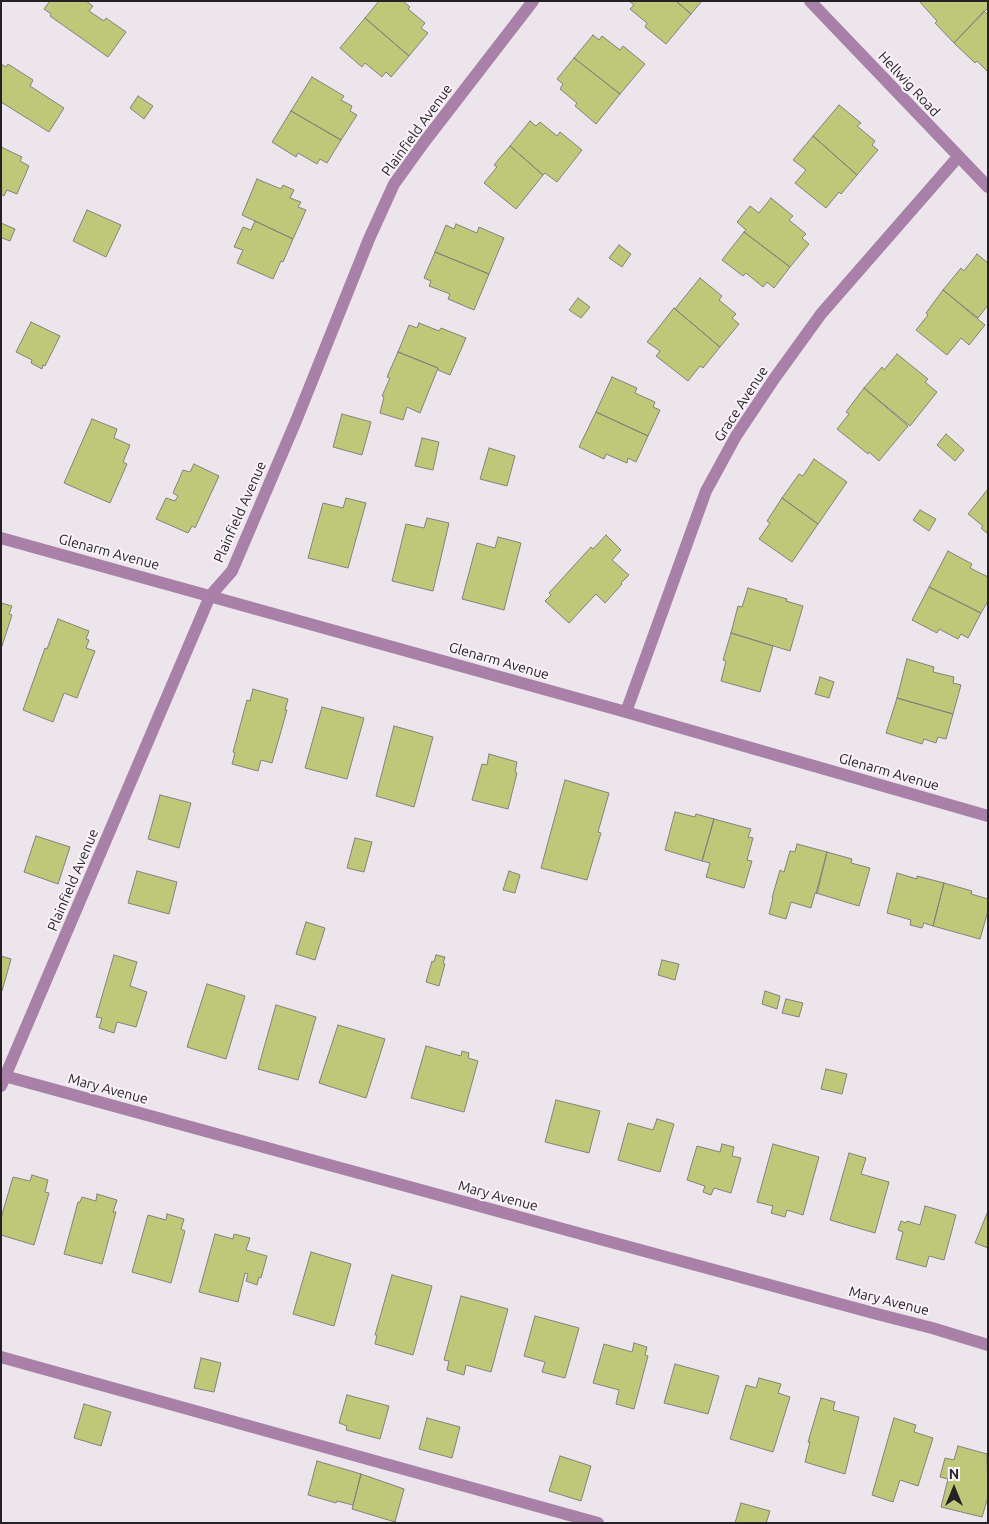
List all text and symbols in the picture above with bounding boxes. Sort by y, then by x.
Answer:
street label: Hellwig Road [875,48,943,120]
street label: Plainfield Avenue [378,81,456,179]
street label: Grace Avenue [710,363,772,445]
street label: Plainfield Avenue [210,459,270,565]
street label: Glenarm Avenue [57,530,161,574]
street label: Glenarm Avenue [447,639,551,683]
street label: Glenarm Avenue [837,750,941,794]
street label: Plainfield Avenue [44,826,102,934]
street label: Mary Avenue [66,1070,150,1108]
street label: Mary Avenue [456,1177,540,1215]
street label: Mary Avenue [847,1283,931,1319]
north arrow [929,1464,979,1514]
text: N [949,1466,959,1482]

